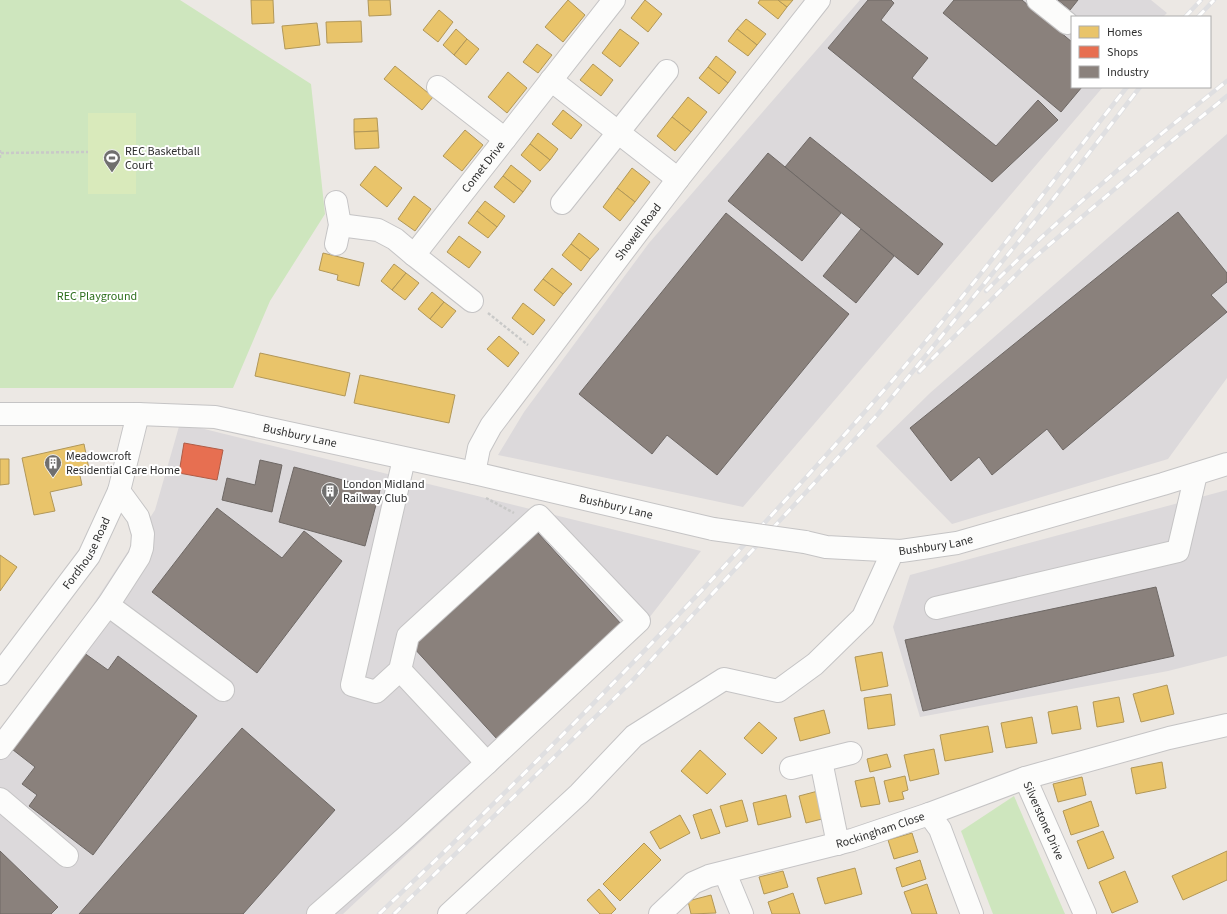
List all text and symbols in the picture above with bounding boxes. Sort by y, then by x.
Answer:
legend [1071,16,1211,88]
text: Homes [1107,24,1142,41]
text: Shops [1107,44,1138,61]
text: Industry [1107,64,1149,81]
street label: Comet Drive [457,137,509,196]
place label: REC Basketball Court [125,143,200,174]
sports icon: REC Basketball Court [102,148,122,173]
street label: Showell Road [611,200,665,264]
park label: REC Playground [57,288,137,305]
street label: Bushbury Lane [261,419,339,452]
place label: Meadowcroft Residential Care Home [66,448,180,479]
building icon: Meadowcroft Residential Care Home [43,453,63,478]
place label: London Midland Railway Club [343,476,425,507]
building icon: London Midland Railway Club [320,481,340,506]
street label: Bushbury Lane [578,489,655,523]
street label: Fordhouse Road [58,514,114,593]
street label: Bushbury Lane [898,530,975,560]
street label: Silverstone Drive [1019,779,1069,863]
street label: Rockingham Close [834,808,927,852]

